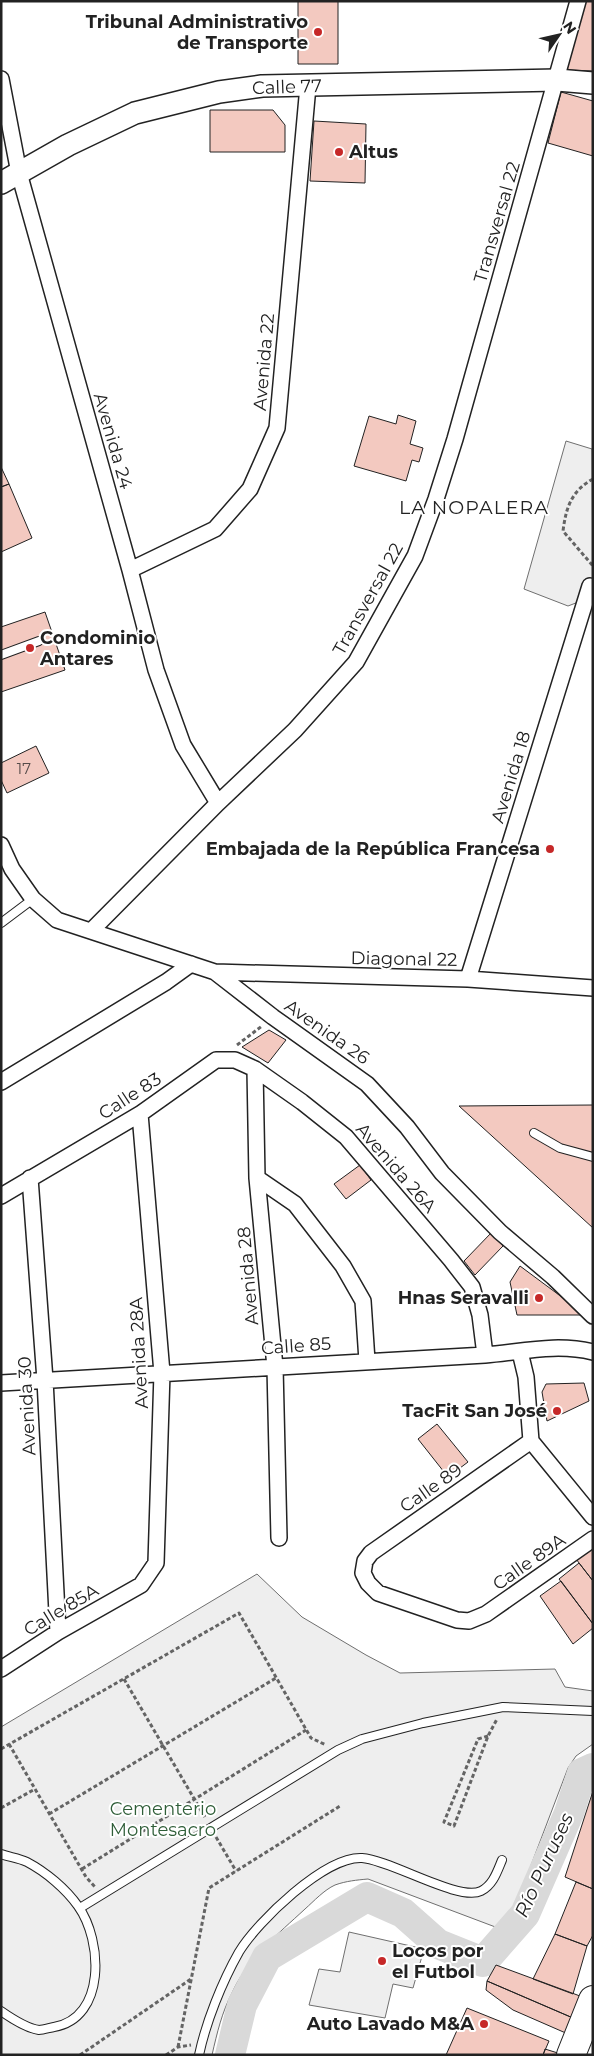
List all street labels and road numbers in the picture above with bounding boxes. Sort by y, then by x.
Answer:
street label: Calle 77 [252,75,322,99]
street label: Transversal 22 [469,159,525,285]
street label: Avenida 22 [249,312,279,412]
street label: Avenida 24 [89,390,137,492]
street label: Transversal 22 [328,539,408,659]
street label: Avenida 18 [487,728,535,826]
street label: Diagonal 22 [350,947,458,971]
street label: Avenida 26 [280,995,374,1069]
street label: Calle 83 [95,1068,165,1124]
street label: Avenida 26A [351,1119,441,1217]
street label: Avenida 28 [233,1226,263,1326]
street label: Avenida 28A [125,1296,153,1409]
street label: Calle 85 [260,1333,332,1359]
street label: Avenida 30 [13,1356,41,1456]
street label: Calle 89 [396,1459,466,1517]
street label: Calle 89A [488,1529,570,1595]
street label: Calle 85A [20,1579,102,1641]

